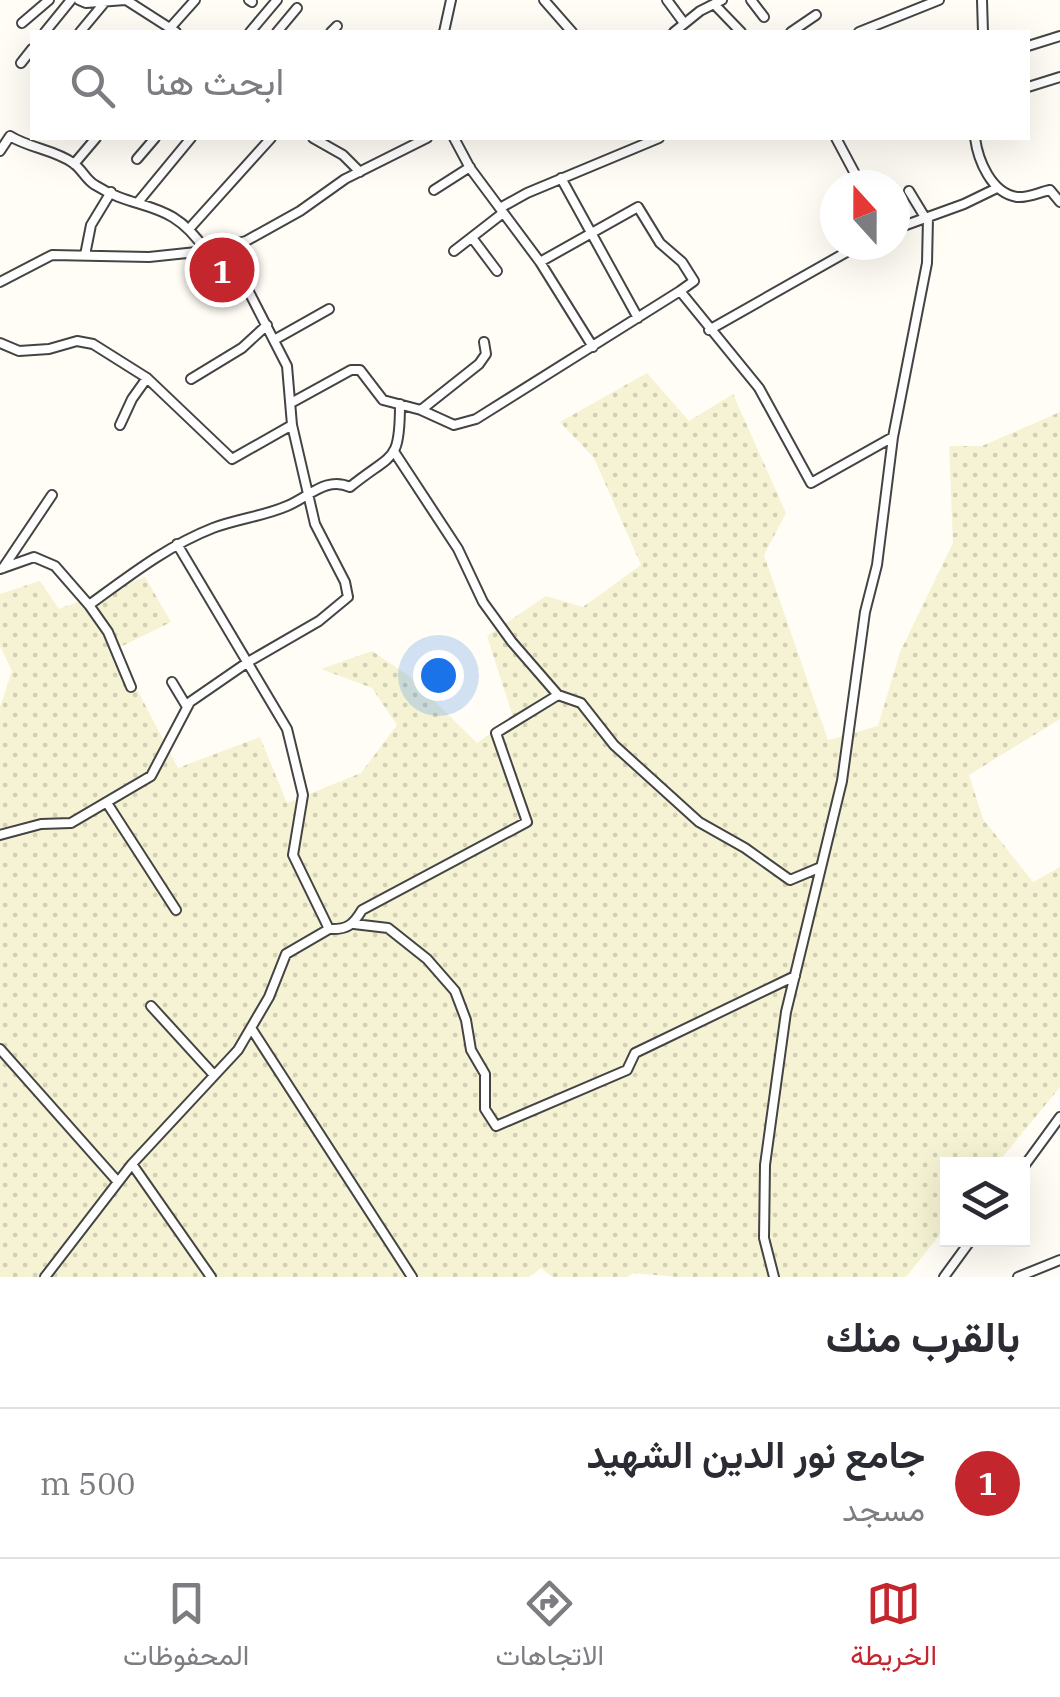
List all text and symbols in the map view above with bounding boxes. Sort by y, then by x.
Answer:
search box [30,30,1030,140]
text: ابحث هنا [145,56,284,105]
icon: search [65,58,120,113]
north arrow [820,170,910,260]
pin: 1 [190,232,254,308]
your location [413,650,464,701]
map controls [940,1157,1030,1247]
button: layers [940,1157,1030,1247]
text: بالقرب منك [826,1309,1020,1364]
text: جامع نور الدين الشهيد [586,1429,925,1478]
text: 500 m [40,1462,136,1504]
text: 1 [978,1462,997,1504]
text: مسجد [842,1488,925,1530]
tab: المحفوظات [123,1576,249,1680]
tab: الاتجاهات [495,1576,604,1680]
tab: الخريطة [850,1576,937,1680]

